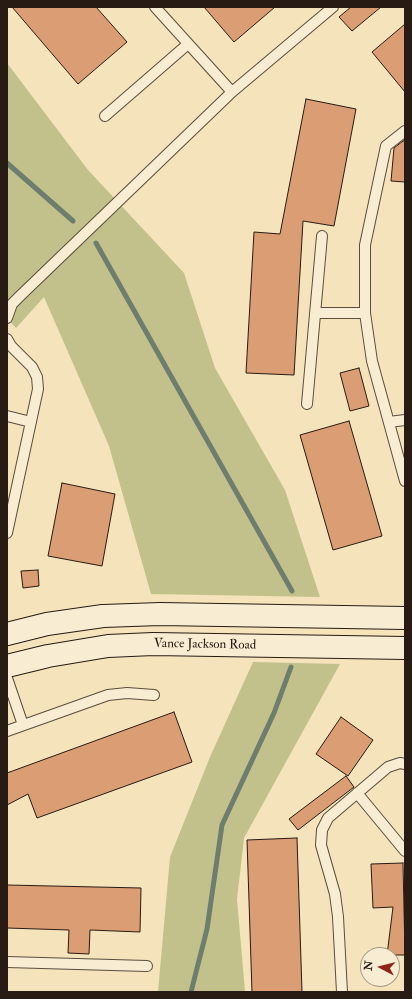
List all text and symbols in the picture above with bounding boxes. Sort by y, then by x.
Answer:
street label: Vance Jackson Road [154,636,256,654]
north arrow [360,947,400,987]
text: N [362,960,376,971]

